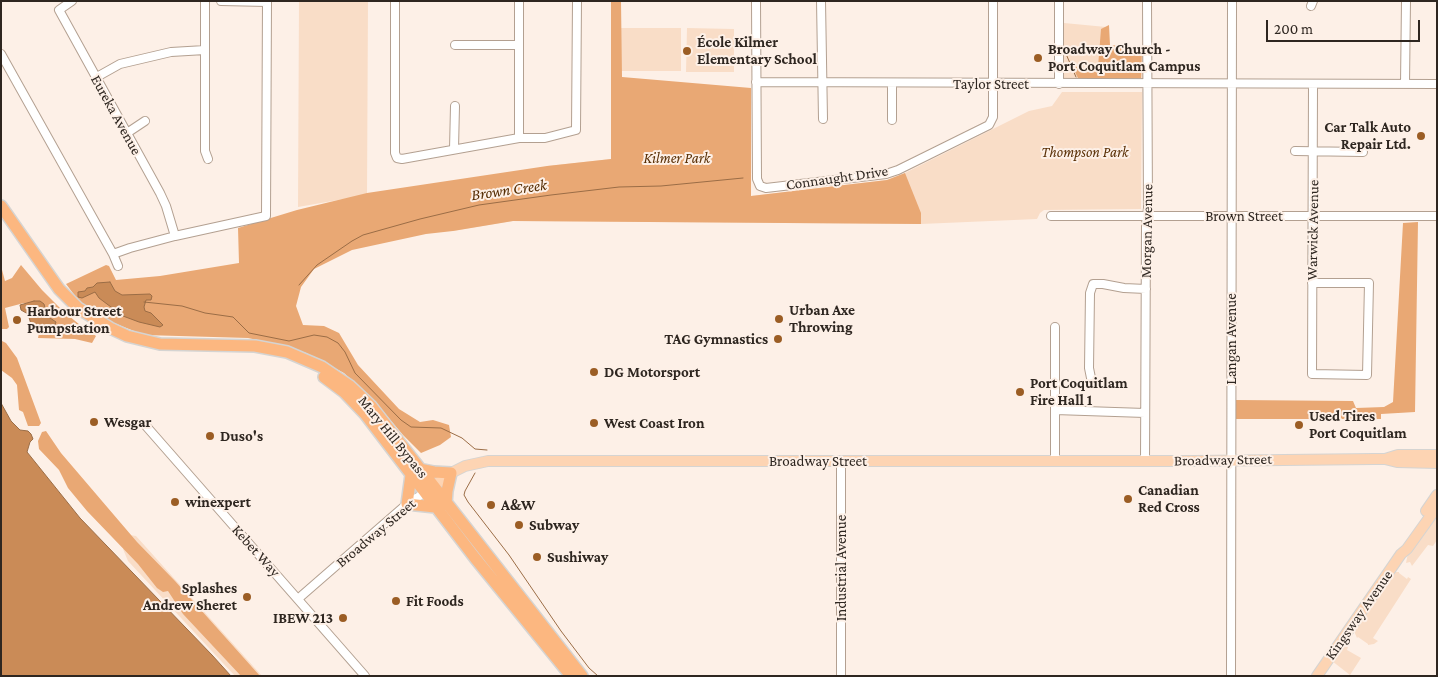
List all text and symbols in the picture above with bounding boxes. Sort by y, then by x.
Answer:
scale bar [1268,10,1422,42]
text: 200 m [1274,21,1313,37]
place label: École Kilmer Elementary School [697,33,817,68]
place label: Broadway Church - Port Coquitlam Campus [1048,40,1200,75]
marker: École Kilmer Elementary School [681,45,693,57]
marker: Broadway Church - Port Coquitlam Campus [1032,52,1044,64]
street label: Eureka Avenue [87,72,145,158]
street label: Taylor Street [953,75,1029,93]
place label: Car Talk Auto Repair Ltd. [1324,118,1411,153]
marker: Car Talk Auto Repair Ltd. [1415,130,1427,142]
park label: Thompson Park [1041,143,1129,161]
park label: Kilmer Park [644,149,710,167]
street label: Connaught Drive [785,162,889,194]
water label: Brown Creek [470,175,548,205]
street label: Warwick Avenue [1303,180,1323,280]
street label: Morgan Avenue [1137,184,1157,278]
street label: Brown Street [1205,207,1283,225]
street label: Langan Avenue [1222,293,1240,385]
place label: Urban Axe Throwing [789,301,855,336]
place label: Harbour Street Pumpstation [27,302,122,337]
marker: Urban Axe Throwing [773,313,785,325]
marker: Harbour Street Pumpstation [11,314,23,326]
place label: TAG Gymnastics [664,330,768,348]
marker: TAG Gymnastics [772,333,784,345]
place label: DG Motorsport [604,363,700,381]
marker: DG Motorsport [588,366,600,378]
place label: Port Coquitlam Fire Hall 1 [1030,374,1128,409]
marker: Port Coquitlam Fire Hall 1 [1014,386,1026,398]
street label: Mary Hill Bypass [354,392,432,482]
place label: Used Tires Port Coquitlam [1309,407,1407,442]
place label: Wesgar [104,413,151,431]
place label: West Coast Iron [604,414,705,432]
marker: Wesgar [88,416,100,428]
marker: West Coast Iron [588,417,600,429]
marker: Used Tires Port Coquitlam [1293,419,1305,431]
place label: Duso's [220,427,263,445]
marker: Duso's [204,430,216,442]
street label: Broadway Street [1174,450,1272,470]
street label: Broadway Street [769,452,867,470]
place label: Canadian Red Cross [1138,481,1200,516]
place label: winexpert [185,493,251,511]
marker: Canadian Red Cross [1122,493,1134,505]
street label: Broadway Street [333,495,419,571]
marker: winexpert [169,496,181,508]
place label: A&W [501,496,535,514]
marker: A&W [485,499,497,511]
street label: Industrial Avenue [832,515,850,621]
place label: Subway [529,516,579,534]
marker: Subway [513,519,525,531]
street label: Kebet Way [228,521,284,581]
place label: Sushiway [547,548,608,566]
marker: Sushiway [531,551,543,563]
street label: Kingsway Avenue [1321,567,1397,663]
place label: Splashes Andrew Sheret [143,579,237,614]
marker: Splashes Andrew Sheret [241,591,253,603]
place label: Fit Foods [406,592,464,610]
marker: Fit Foods [390,595,402,607]
place label: IBEW 213 [273,609,333,627]
marker: IBEW 213 [337,612,349,624]

